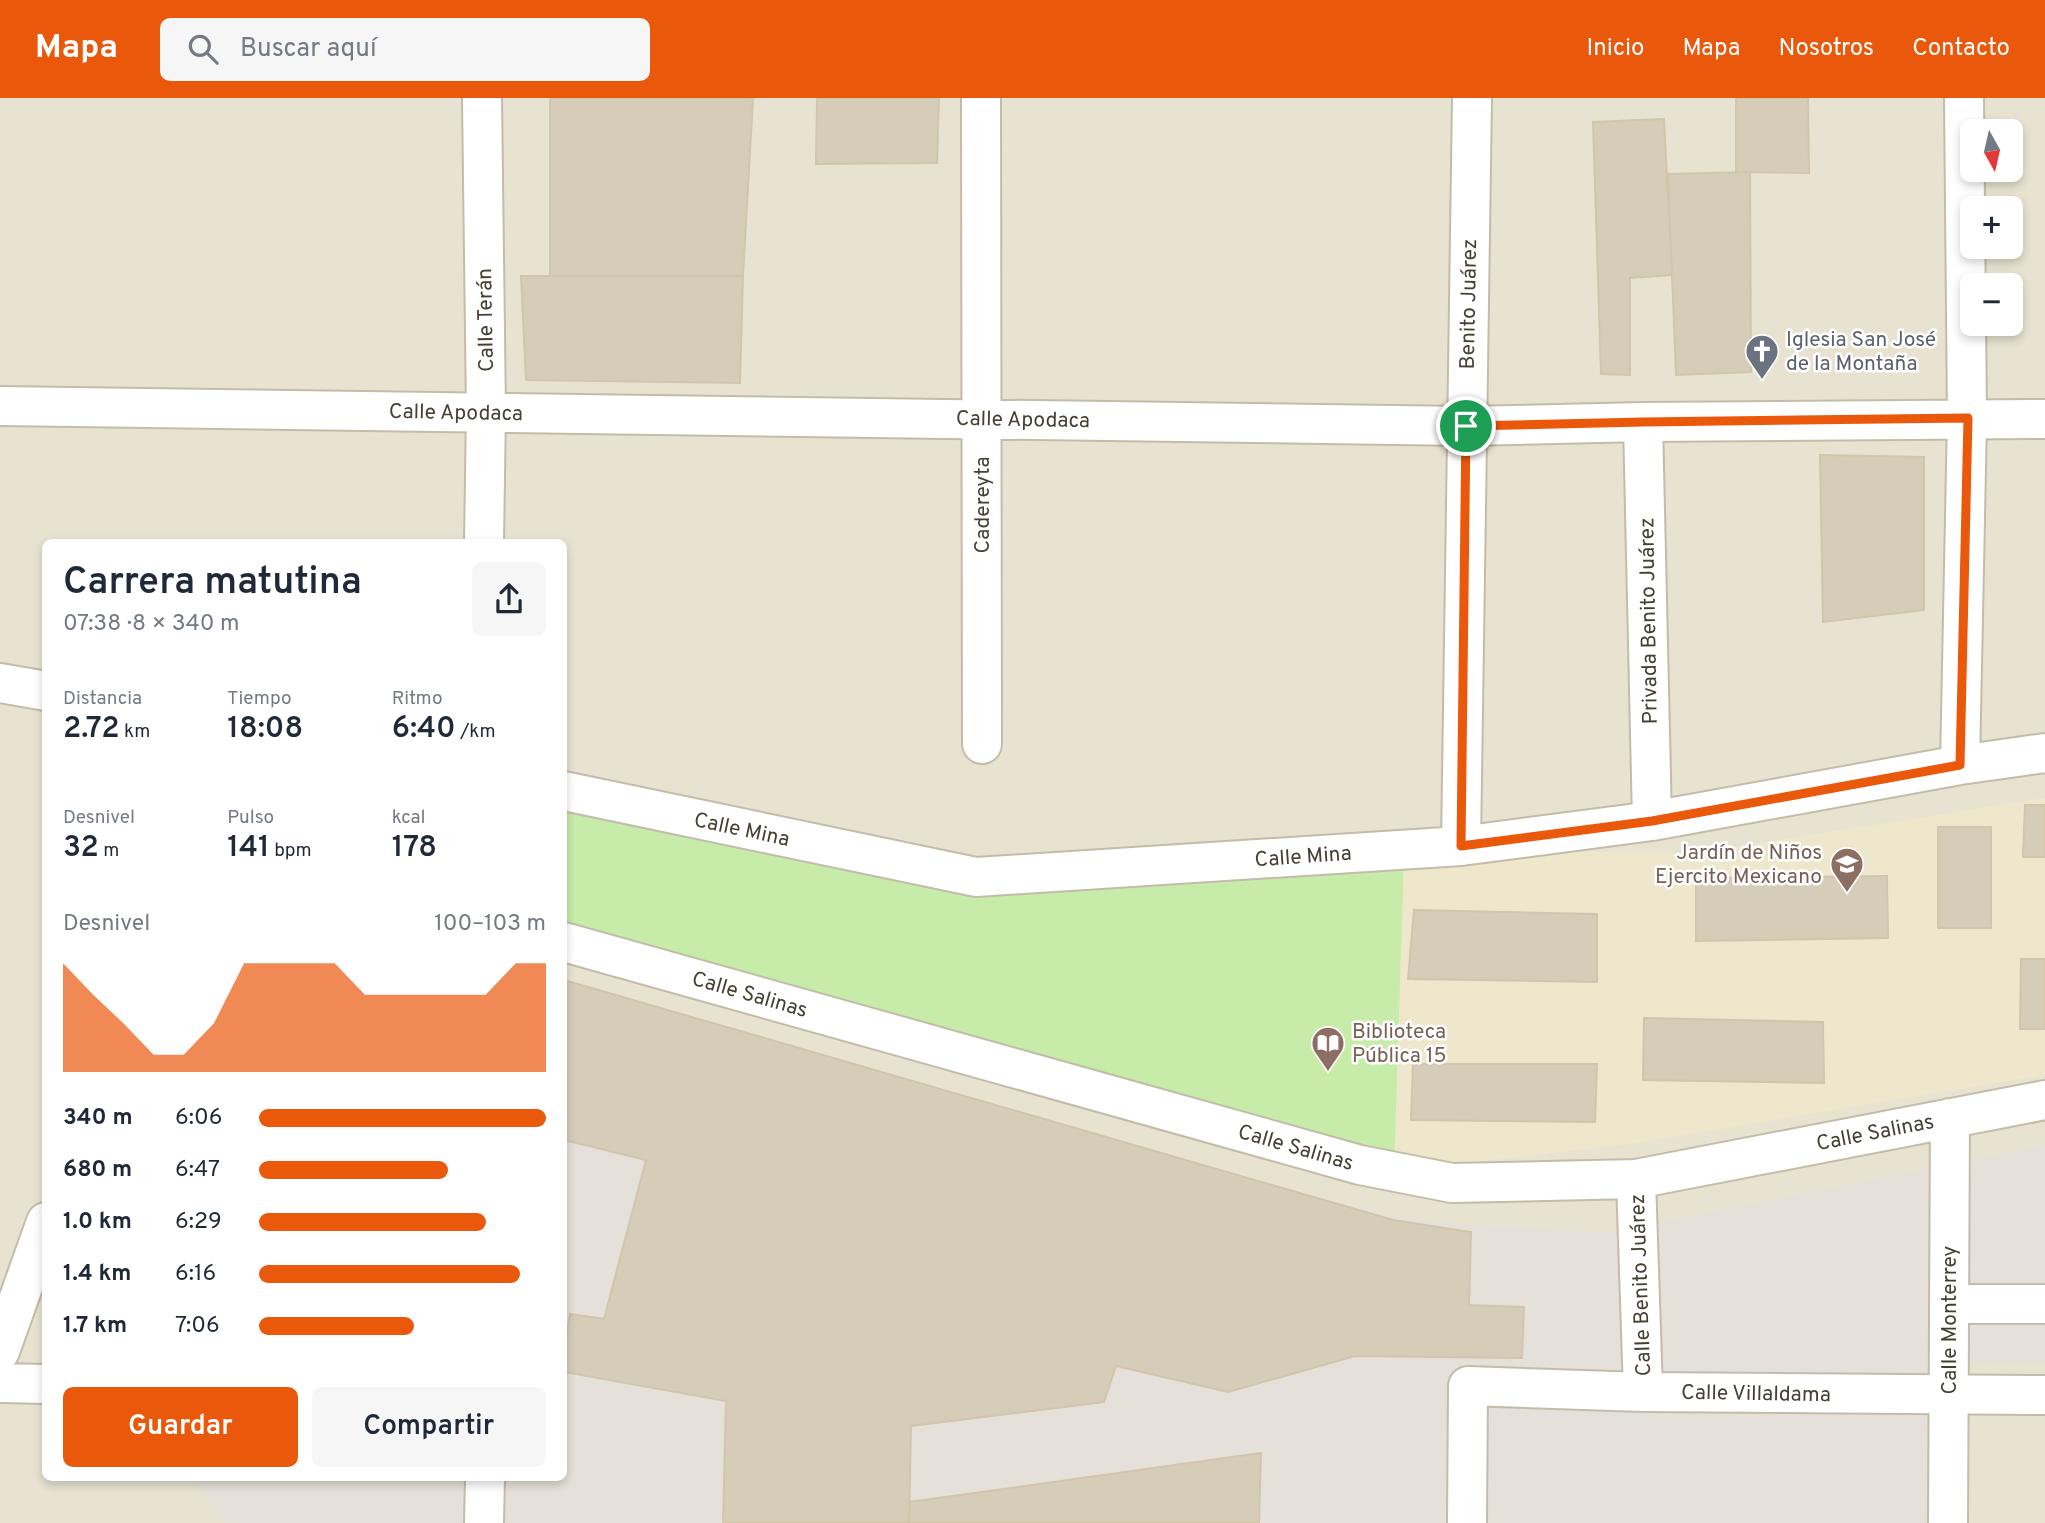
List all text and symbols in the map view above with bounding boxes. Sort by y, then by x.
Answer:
search box [160,18,650,81]
text: Mapa [35,28,118,70]
icon: search [184,30,222,68]
text: Buscar aquí [240,33,377,66]
text: Inicio [1587,34,1644,64]
text: Mapa [1682,34,1741,64]
text: Nosotros [1779,34,1874,64]
text: Contacto [1912,34,2010,64]
north arrow [1960,119,2023,182]
map controls [1960,119,2023,336]
button: + [1960,196,2023,259]
street label: Benito Juárez [1455,238,1484,370]
street label: Calle Terán [472,268,501,372]
button: − [1960,273,2023,336]
place label: Iglesia San José de la Montaña [1786,327,1936,378]
church icon: Iglesia San José de la Montaña [1743,332,1781,381]
pin [1436,396,1496,456]
street label: Calle Apodaca [389,399,523,428]
street label: Calle Apodaca [956,406,1090,435]
icon: arrive [1447,407,1485,445]
street label: Cadereyta [970,457,997,553]
street label: Privada Benito Juárez [1634,517,1665,725]
text: Carrera matutina [63,559,362,608]
button: share [472,562,546,636]
text: 07:38 · 8 × 340 m [63,610,240,639]
text: Distancia [63,687,142,711]
text: Tiempo [227,687,292,711]
text: Ritmo [392,687,443,711]
text: 2.72 [63,711,120,748]
text: 18:08 [227,711,303,748]
text: 6:40 [392,711,456,748]
text: km [120,720,150,744]
text: /km [456,720,496,744]
text: Desnivel [63,806,135,830]
text: Pulso [227,806,274,830]
text: kcal [392,806,425,830]
street label: Calle Mina [691,807,792,854]
text: 32 [63,830,99,867]
text: 141 [227,830,270,867]
text: 178 [392,830,437,867]
text: m [99,839,119,863]
text: bpm [270,839,311,863]
place label: Jardín de Niños Ejercito Mexicano [1655,840,1822,891]
street label: Calle Mina [1254,841,1352,874]
school or university icon: Jardín de Niños Ejercito Mexicano [1828,845,1866,894]
text: Desnivel [63,910,150,939]
text: 100–103 m [434,910,546,939]
street label: Calle Salinas [689,966,811,1025]
place label: Biblioteca Pública 15 [1352,1019,1447,1070]
library icon: Biblioteca Pública 15 [1309,1024,1347,1073]
text: 340 m [63,1104,133,1133]
text: 6:06 [175,1104,222,1133]
street label: Calle Salinas [1814,1109,1936,1158]
street label: Calle Salinas [1235,1119,1357,1178]
text: 680 m [63,1156,132,1185]
text: 6:47 [175,1156,220,1185]
street label: Calle Benito Juárez [1625,1193,1658,1377]
text: 1.0 km [63,1208,132,1237]
text: 6:29 [175,1208,222,1237]
street label: Calle Monterrey [1937,1246,1964,1394]
text: 1.4 km [63,1260,131,1289]
text: 6:16 [175,1260,216,1289]
text: 1.7 km [63,1312,127,1341]
text: 7:06 [175,1312,220,1341]
street label: Calle Villaldama [1681,1380,1831,1409]
button: Guardar [63,1387,298,1467]
button: Compartir [312,1387,546,1467]

